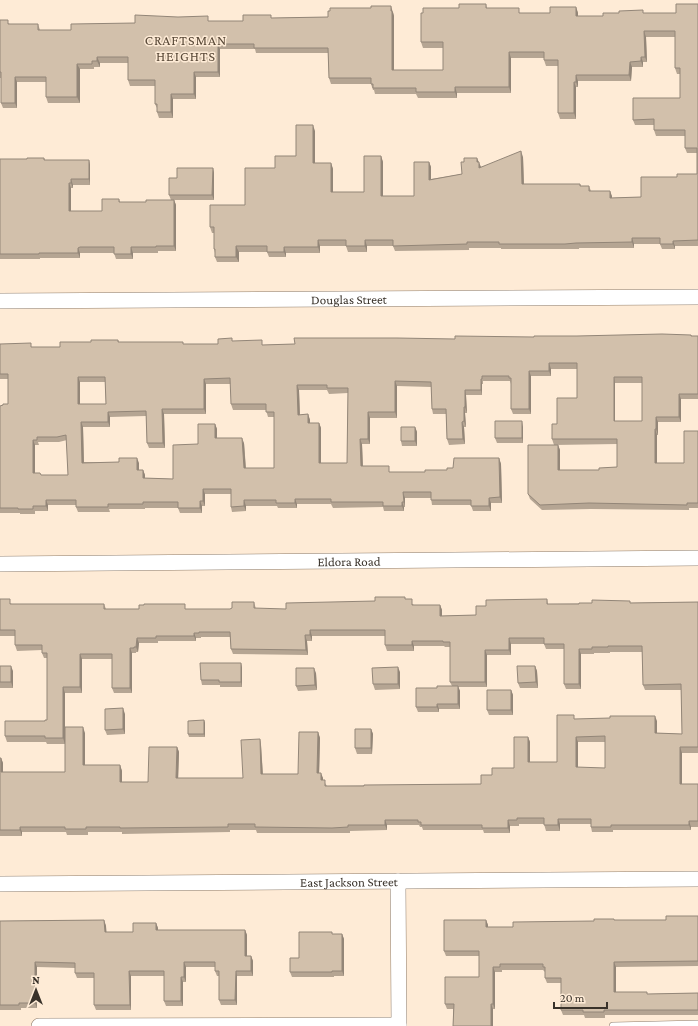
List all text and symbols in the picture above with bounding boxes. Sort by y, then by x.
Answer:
district label: CRAFTSMAN HEIGHTS [145,32,227,64]
street label: Douglas Street [311,292,388,307]
street label: Eldora Road [317,554,381,569]
street label: East Jackson Street [300,874,399,890]
north arrow [16,970,56,1010]
text: N [32,974,40,986]
scale bar [554,984,607,1010]
text: 20 m [560,991,585,1005]

